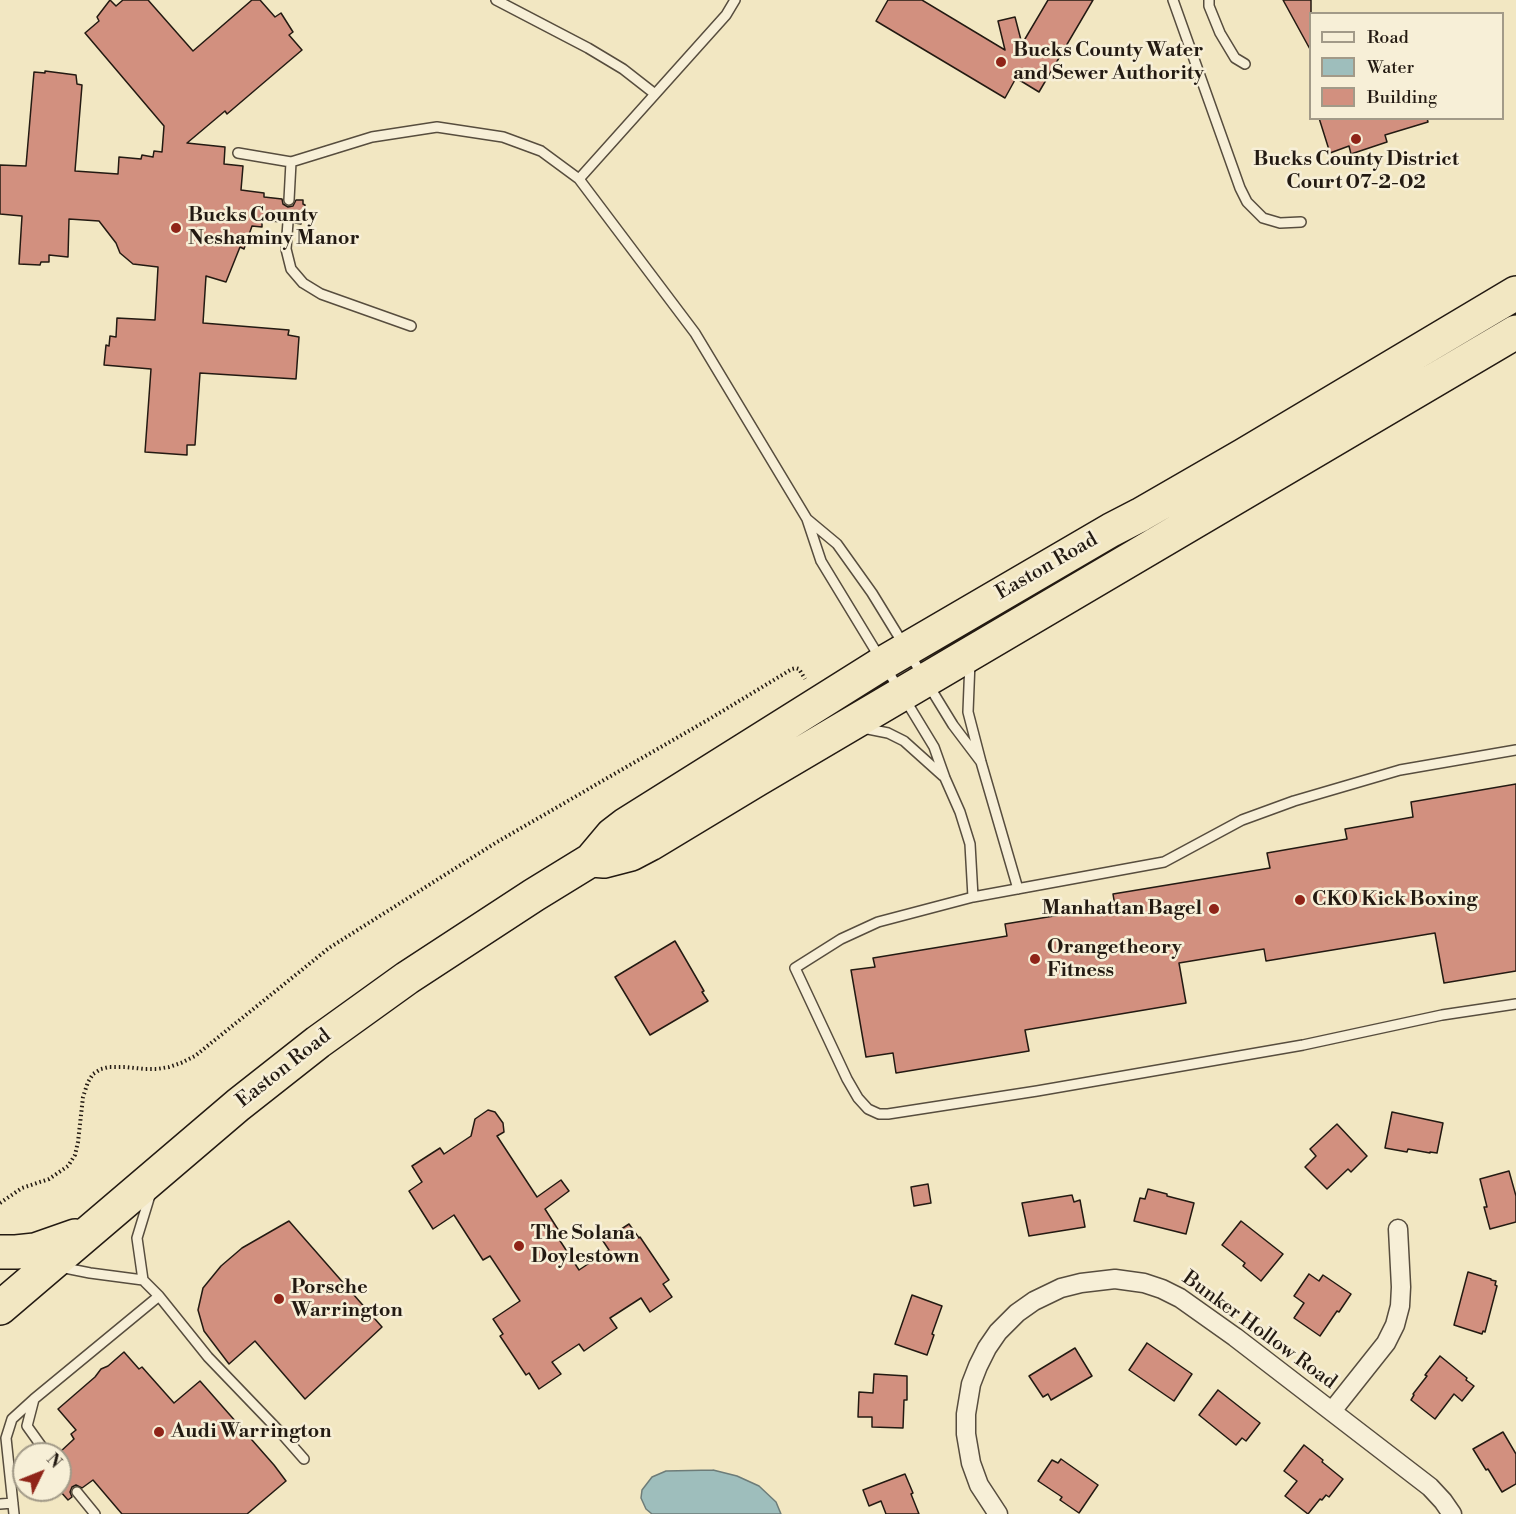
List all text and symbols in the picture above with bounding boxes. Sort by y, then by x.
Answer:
legend [1309,12,1504,120]
text: Road [1367,26,1409,49]
place label: Bucks County Water and Sewer Authority [1013,39,1204,86]
marker: Bucks County Water and Sewer Authority [994,55,1008,69]
text: Water [1367,56,1414,79]
text: Building [1367,86,1437,109]
marker: Bucks County District Court 07-2-02 [1349,132,1363,146]
place label: Bucks County District Court 07-2-02 [1253,148,1459,195]
place label: Bucks County Neshaminy Manor [188,204,360,251]
marker: Bucks County Neshaminy Manor [169,221,183,235]
street label: Easton Road [992,528,1102,606]
place label: CKO Kick Boxing [1312,888,1478,912]
marker: CKO Kick Boxing [1293,893,1307,907]
place label: Manhattan Bagel [1042,897,1202,921]
marker: Manhattan Bagel [1207,902,1221,916]
place label: Orangetheory Fitness [1047,936,1182,983]
marker: Orangetheory Fitness [1028,952,1042,966]
street label: Easton Road [232,1025,336,1113]
place label: The Solana Doylestown [531,1222,639,1269]
marker: The Solana Doylestown [512,1239,526,1253]
street label: Bunker Hollow Road [1177,1267,1341,1395]
place label: Porsche Warrington [291,1276,403,1323]
marker: Porsche Warrington [272,1292,286,1306]
place label: Audi Warrington [171,1420,331,1444]
marker: Audi Warrington [152,1425,166,1439]
north arrow [12,1442,72,1502]
text: N [42,1450,65,1473]

